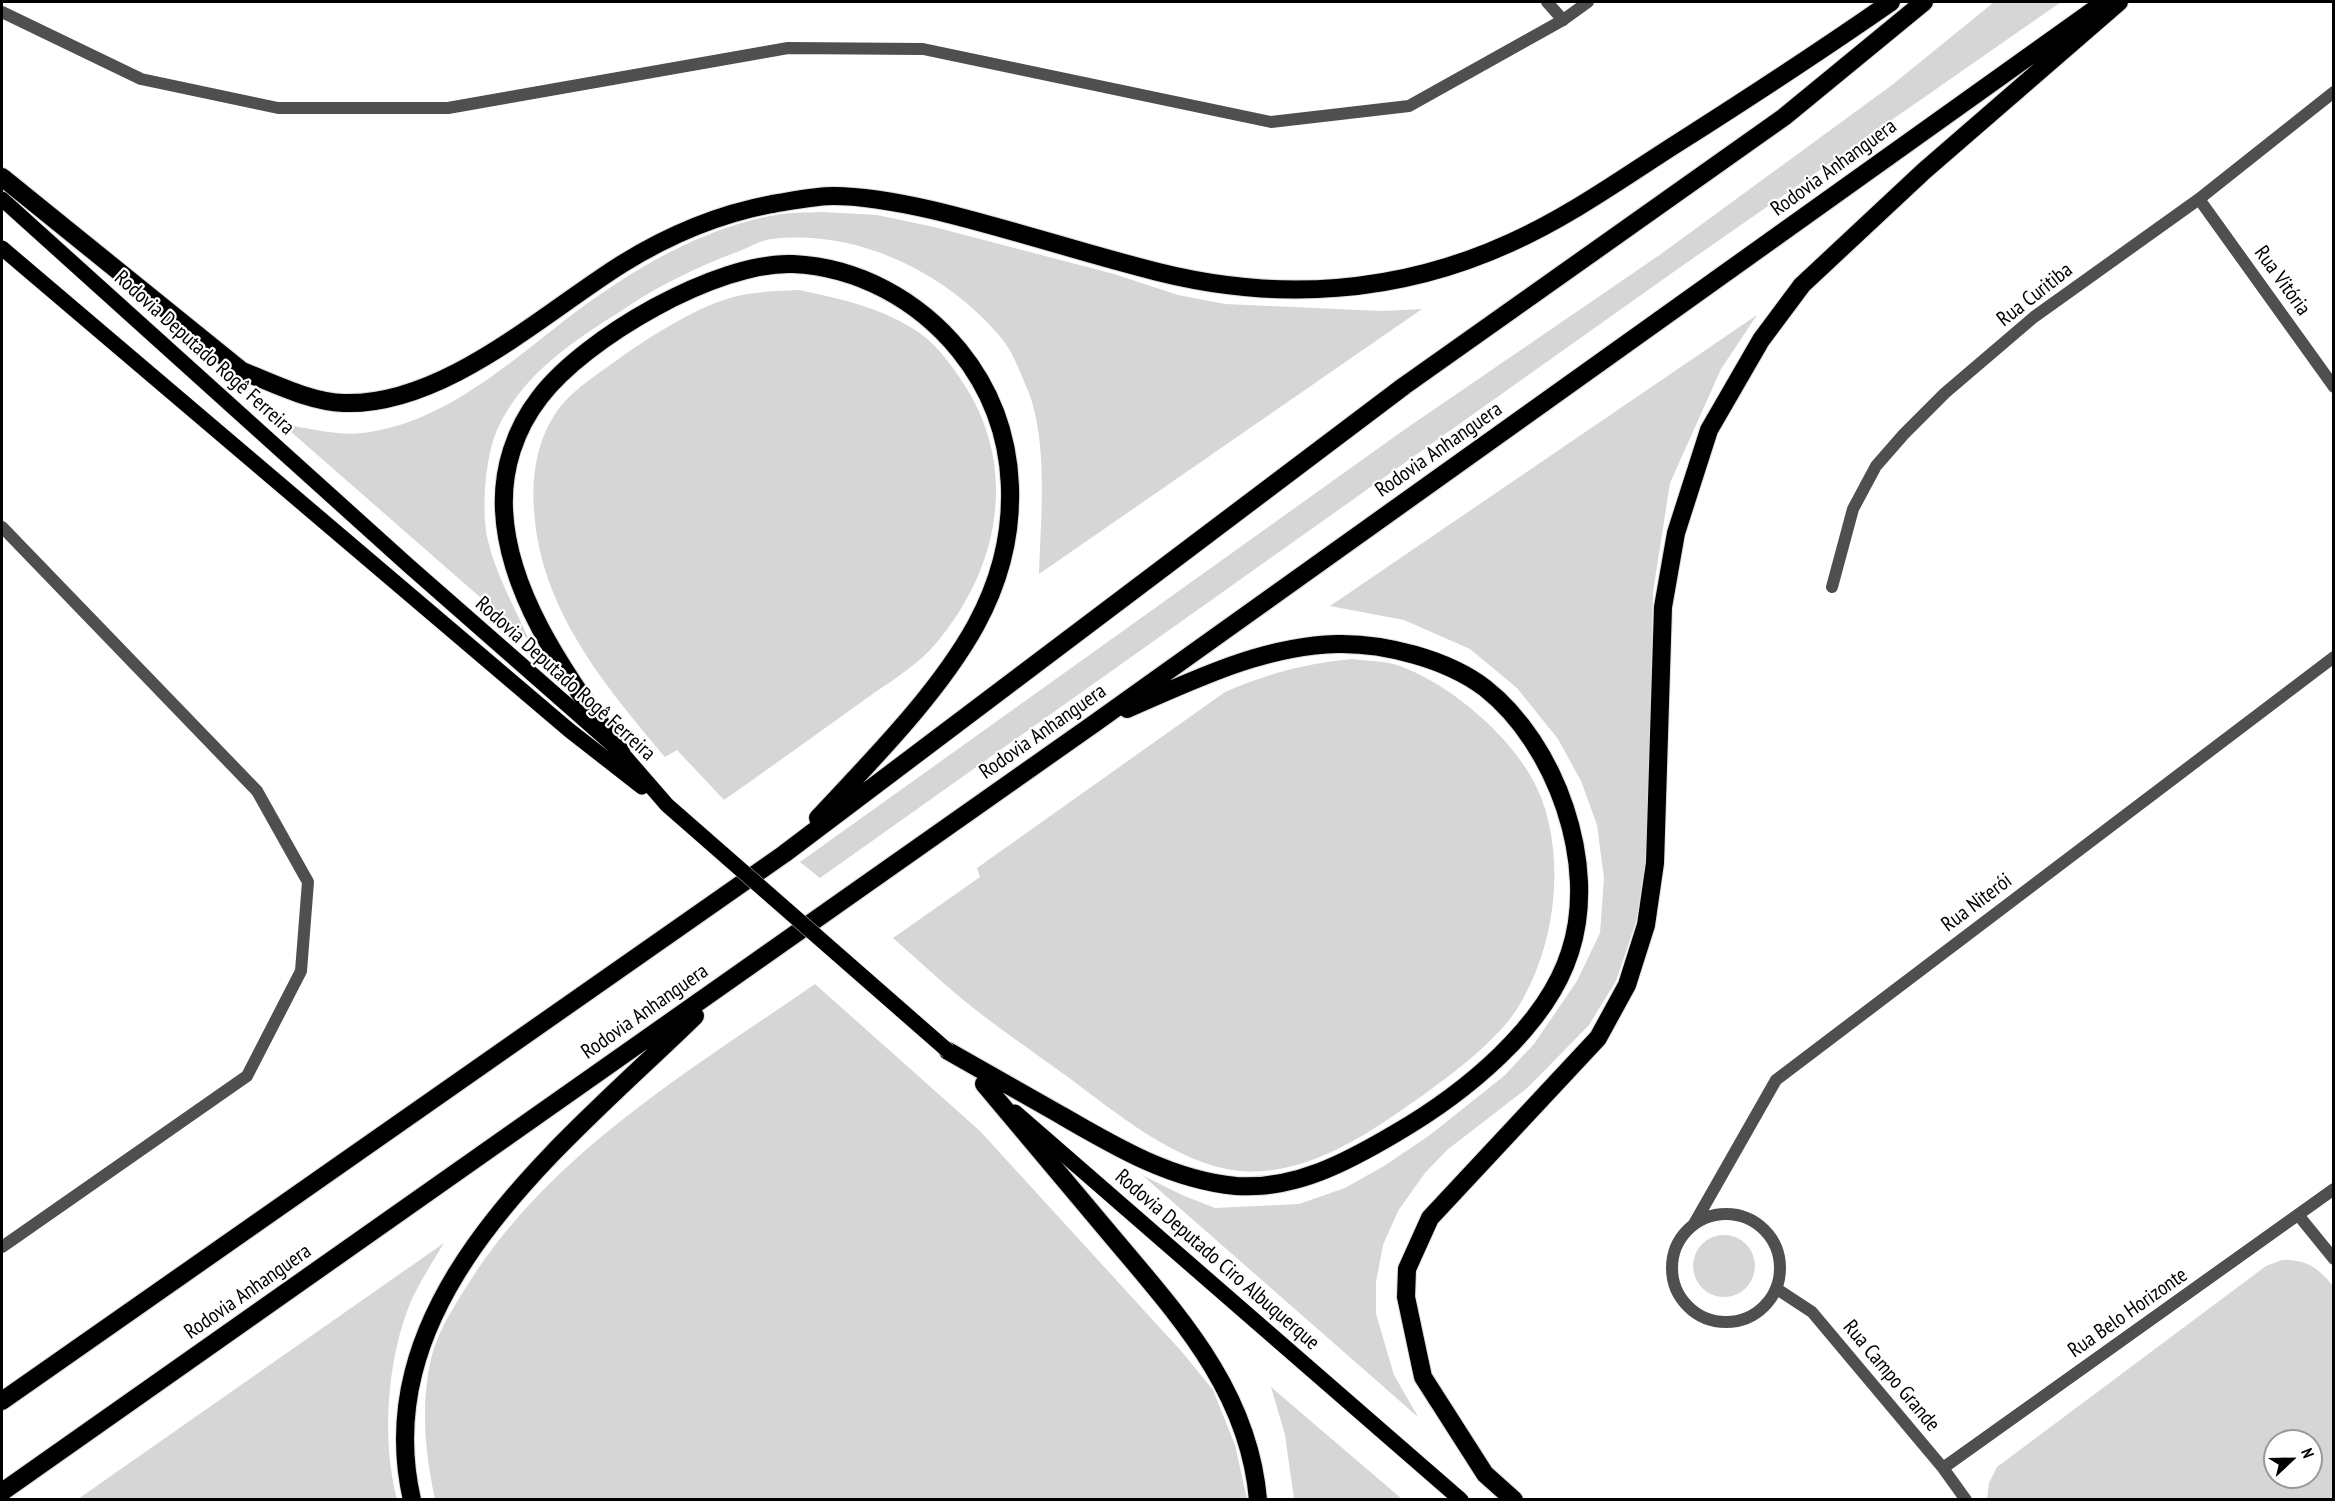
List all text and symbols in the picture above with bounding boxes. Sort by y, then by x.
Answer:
street label: Rodovia Anhanguera [1766,114,1902,222]
street label: Rua Vitória [2248,241,2316,321]
street label: Rua Curitiba [1992,258,2078,332]
street label: Rodovia Deputado Rogê Ferreira [109,266,299,440]
street label: Rodovia Anhanguera [1371,397,1507,503]
street label: Rodovia Deputado Rogê Ferreira [470,592,660,766]
street label: Rodovia Anhanguera [975,679,1111,785]
street label: Rua Niterói [1937,868,2017,938]
street label: Rodovia Anhanguera [577,959,713,1065]
street label: Rodovia Deputado Ciro Albuquerque [1110,1164,1324,1356]
street label: Rodovia Anhanguera [180,1239,316,1345]
street label: Rua Belo Horizonte [2064,1263,2192,1363]
street label: Rua Campo Grande [1837,1315,1945,1437]
north arrow [2263,1429,2323,1489]
text: N [2297,1445,2319,1461]

